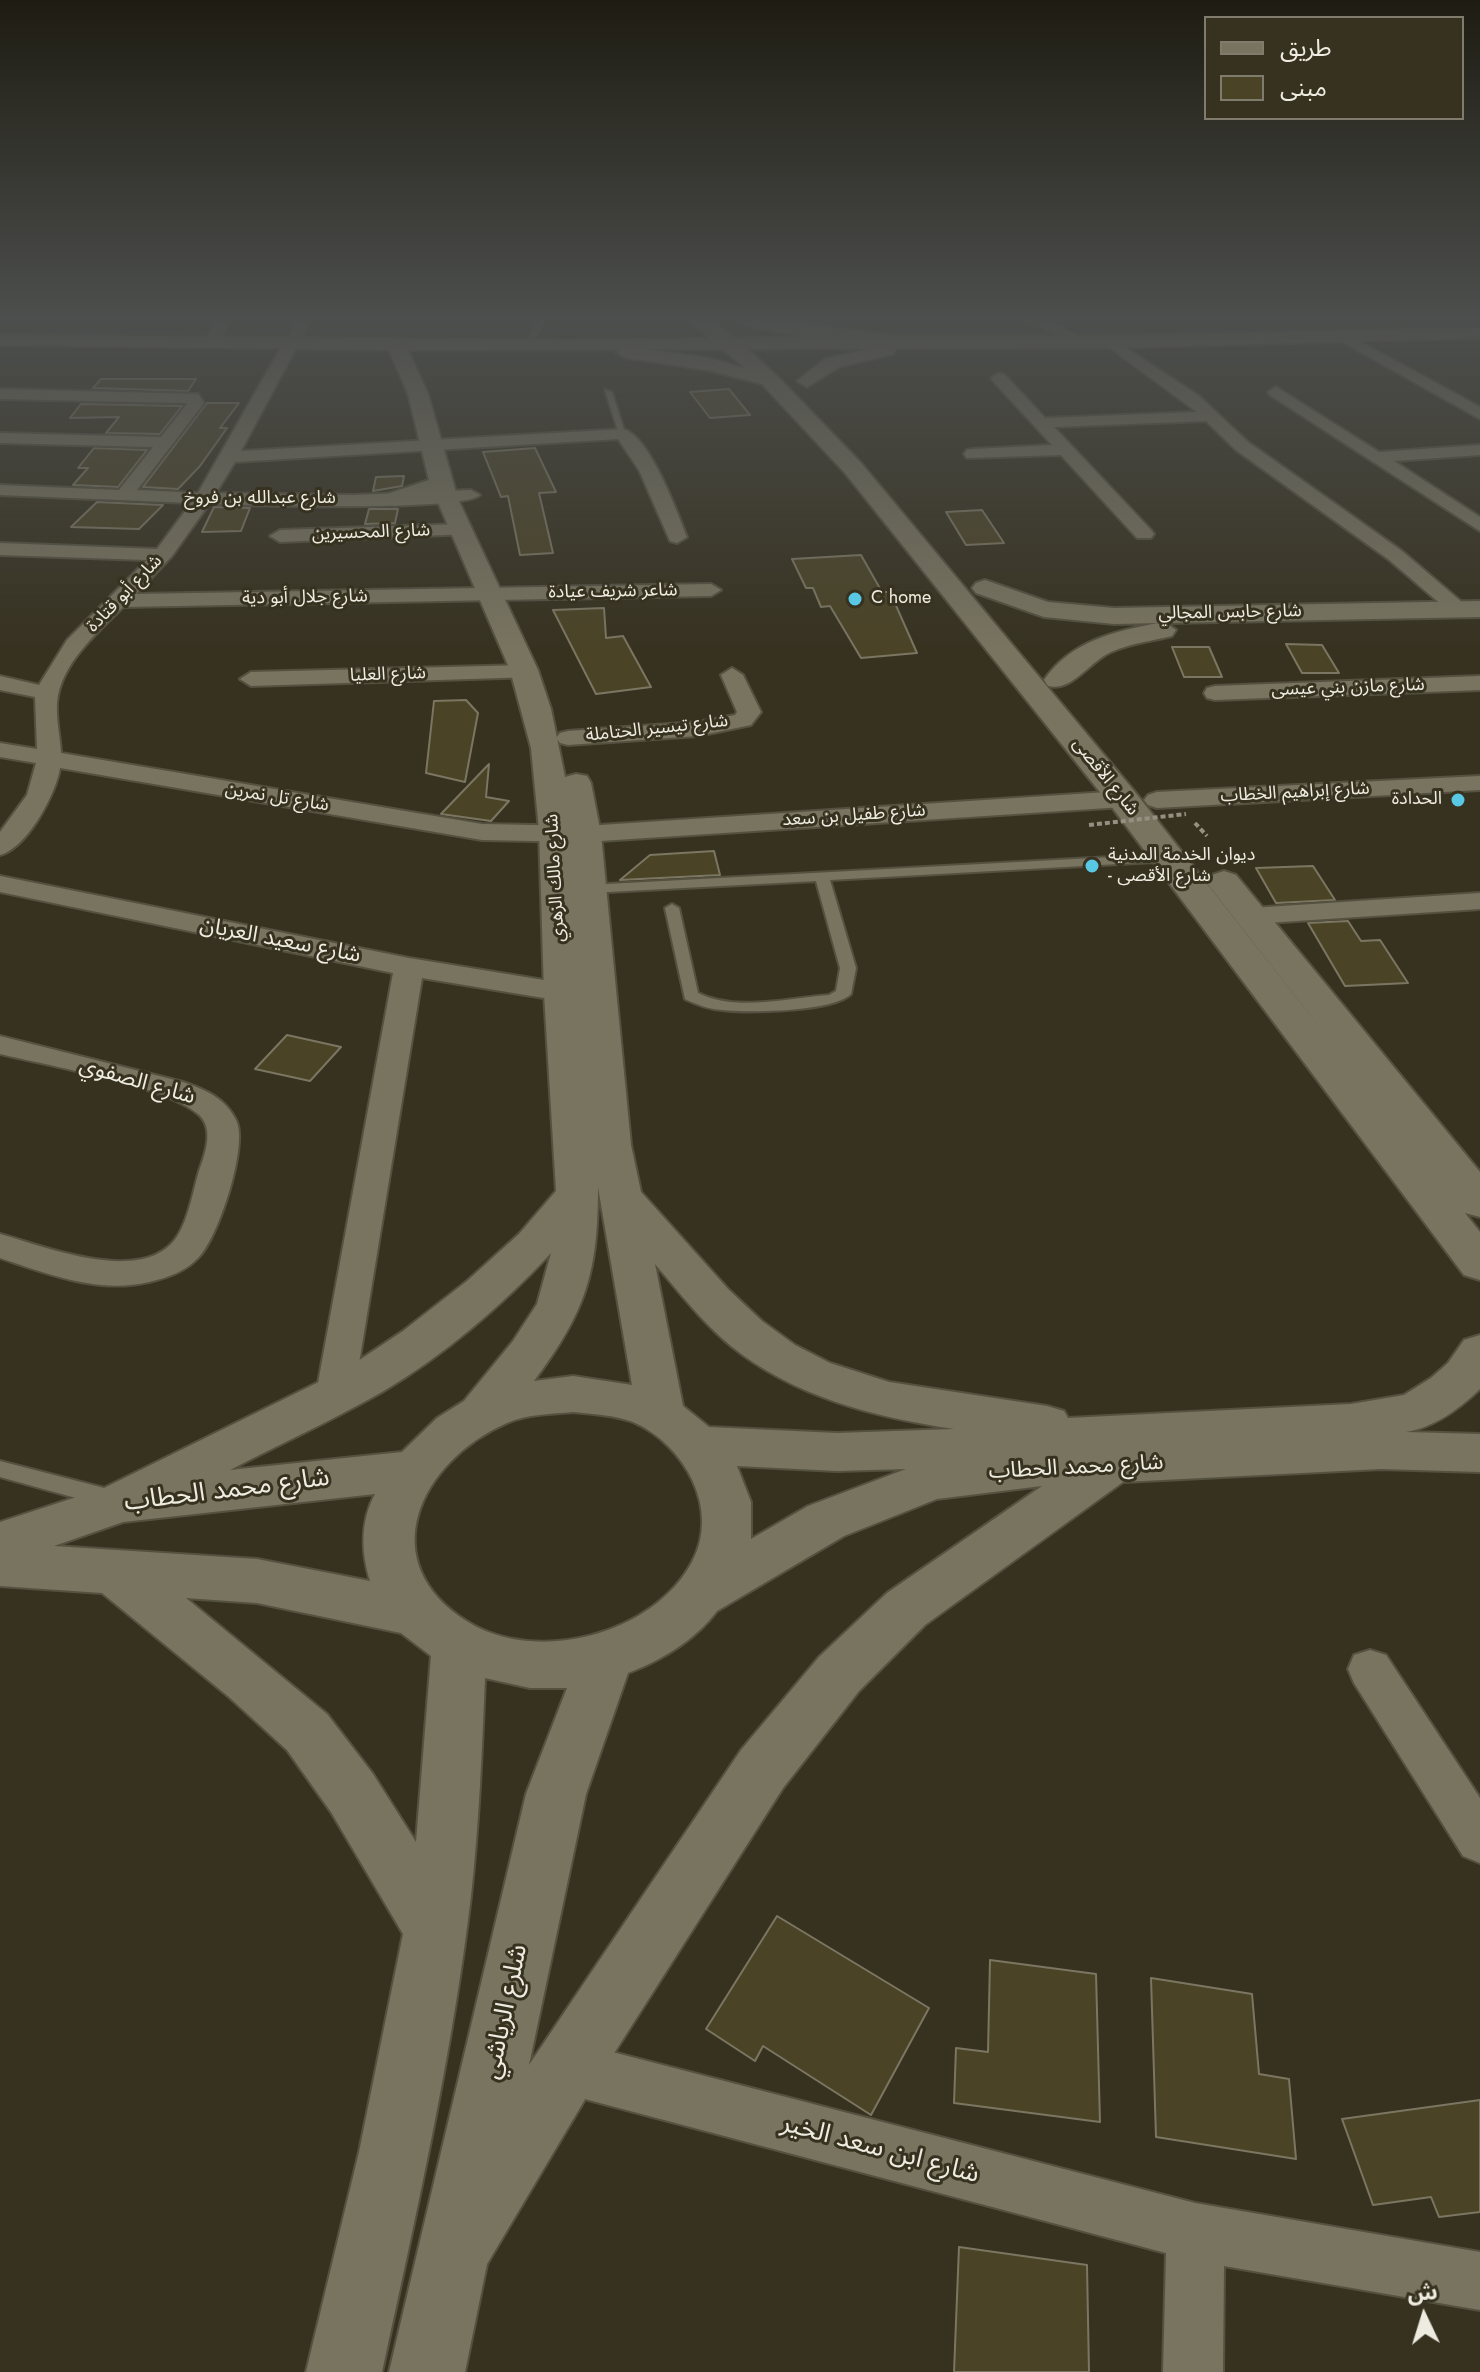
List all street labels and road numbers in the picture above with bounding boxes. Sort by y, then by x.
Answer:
street label: شارع عبدالله بن فروخ [184,488,336,510]
street label: شارع المحسيرين [311,520,431,546]
street label: شارع أبو قتادة [83,551,167,637]
street label: شاعر شريف عيادة [548,580,678,604]
street label: شارع جلال أبو دية [242,586,368,610]
street label: شارع حابس المجالي [1158,601,1302,625]
street label: شارع العليا [350,663,426,687]
street label: شارع مازن بني عيسى [1271,675,1425,701]
street label: شارع تيسير الحتاملة [585,711,729,747]
street label: شارع الأقصى [1067,734,1143,820]
street label: شارع إبراهيم الخطاب [1220,778,1370,808]
street label: شارع تل نمرين [224,779,330,817]
street label: شارع طفيل بن سعد [782,800,926,832]
street label: شارع مالك الزهري [542,813,570,943]
street label: شارع سعيد العريان [197,912,363,970]
street label: شارع الصفوي [76,1053,198,1111]
street label: شارع محمد الحطاب [988,1450,1164,1486]
street label: شارع محمد الحطاب [123,1463,331,1519]
street label: شلرع الرياشي [477,1942,535,2082]
street label: شارع ابن سعد الخير [778,2109,982,2191]

